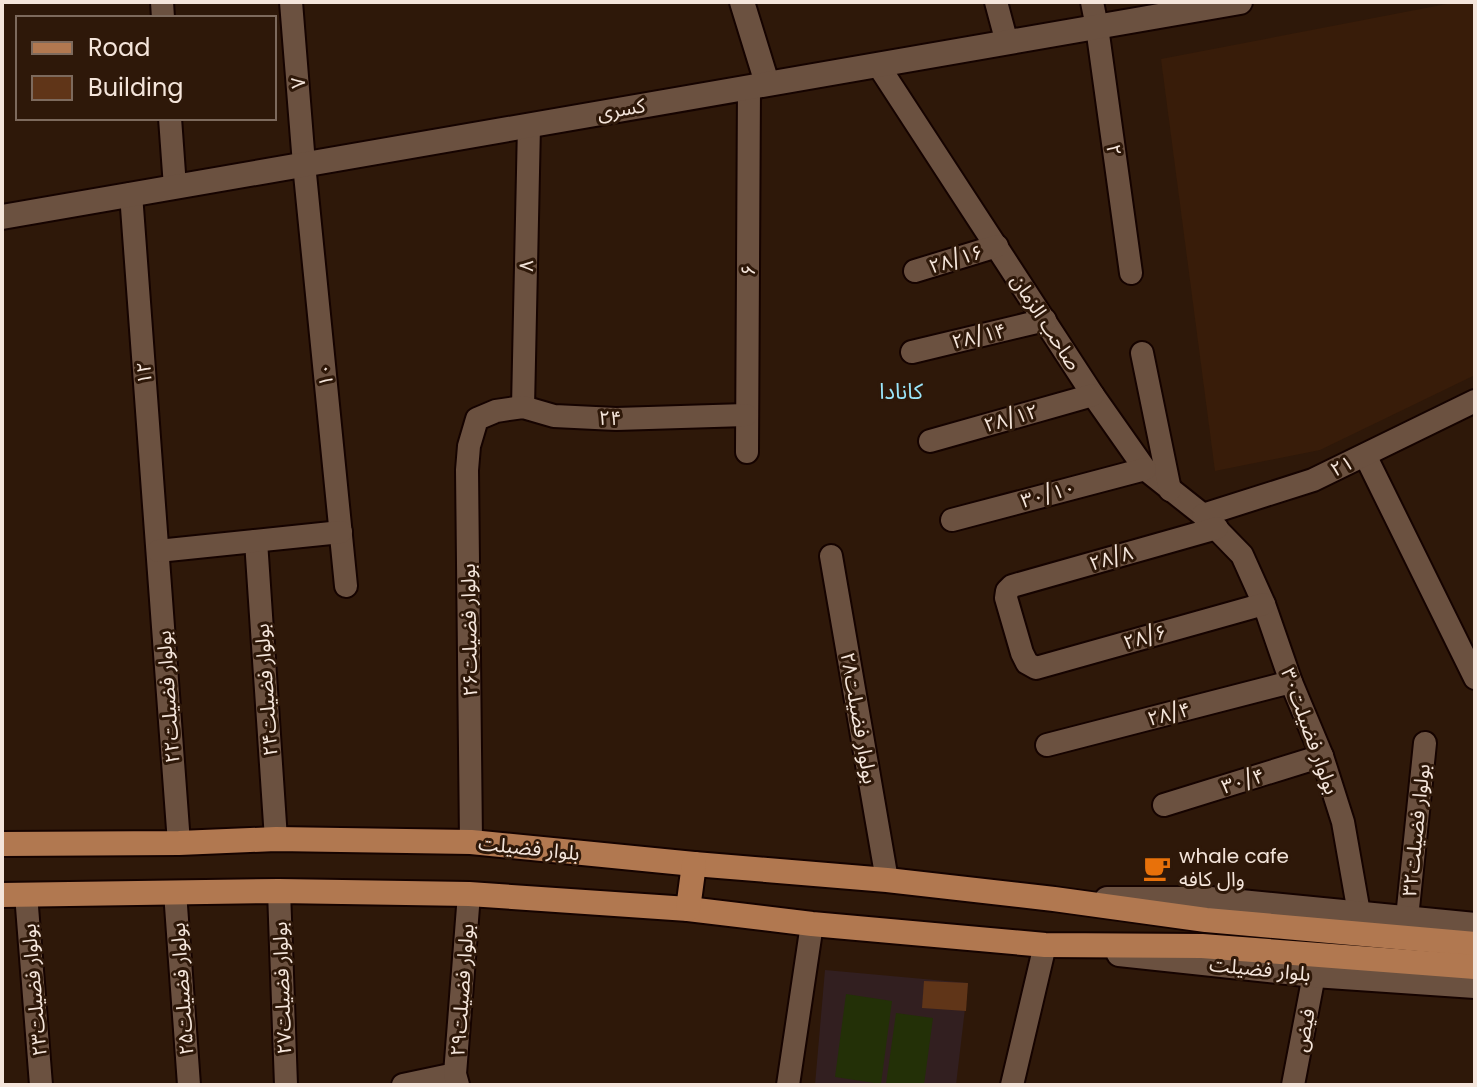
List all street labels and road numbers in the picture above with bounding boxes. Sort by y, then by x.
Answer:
street label: ۷ [284,76,312,90]
street label: کسری [595,91,648,127]
street label: ۲ [1099,142,1129,158]
street label: ۲۸/۱۶ [925,238,987,280]
street label: ۸ [512,259,540,272]
street label: ۶ [734,264,762,276]
street label: صاحب الزمان [1004,268,1088,376]
street label: ۲۸/۱۴ [949,316,1009,356]
street label: ۱۲ [129,361,159,385]
street label: ۱۰ [310,362,340,388]
street label: ۲۸/۱۲ [981,397,1041,439]
street label: ۲۴ [598,404,622,432]
street label: ۲۱ [1326,448,1358,484]
street label: ۳۰/۱۰ [1018,473,1078,515]
street label: ۲۸/۸ [1086,538,1136,578]
street label: بولوار فضیلت۲۶ [454,563,484,697]
street label: ۲۸/۶ [1120,617,1170,657]
street label: بولوار فضیلت۲۴ [247,623,285,757]
street label: بولوار فضیلت۲۲ [149,630,187,764]
street label: بولوار فضیلت۲۸ [834,650,884,786]
street label: بولوار فضیلت۳۰ [1274,664,1346,798]
street label: ۲۸/۴ [1144,695,1194,733]
street label: ۳۰/۴ [1218,761,1268,801]
street label: بولوار فضیلت۳۲ [1395,762,1437,898]
street label: بلوار فضیلت [477,829,581,867]
street label: بولوار فضیلت۲۷ [266,921,298,1055]
street label: بولوار فضیلت۲۵ [163,922,201,1056]
street label: بولوار فضیلت۲۳ [14,923,54,1057]
street label: بولوار فضیلت۲۹ [443,923,481,1057]
street label: بلوار فضیلت [1208,950,1312,988]
street label: فیض [1286,1006,1322,1054]

